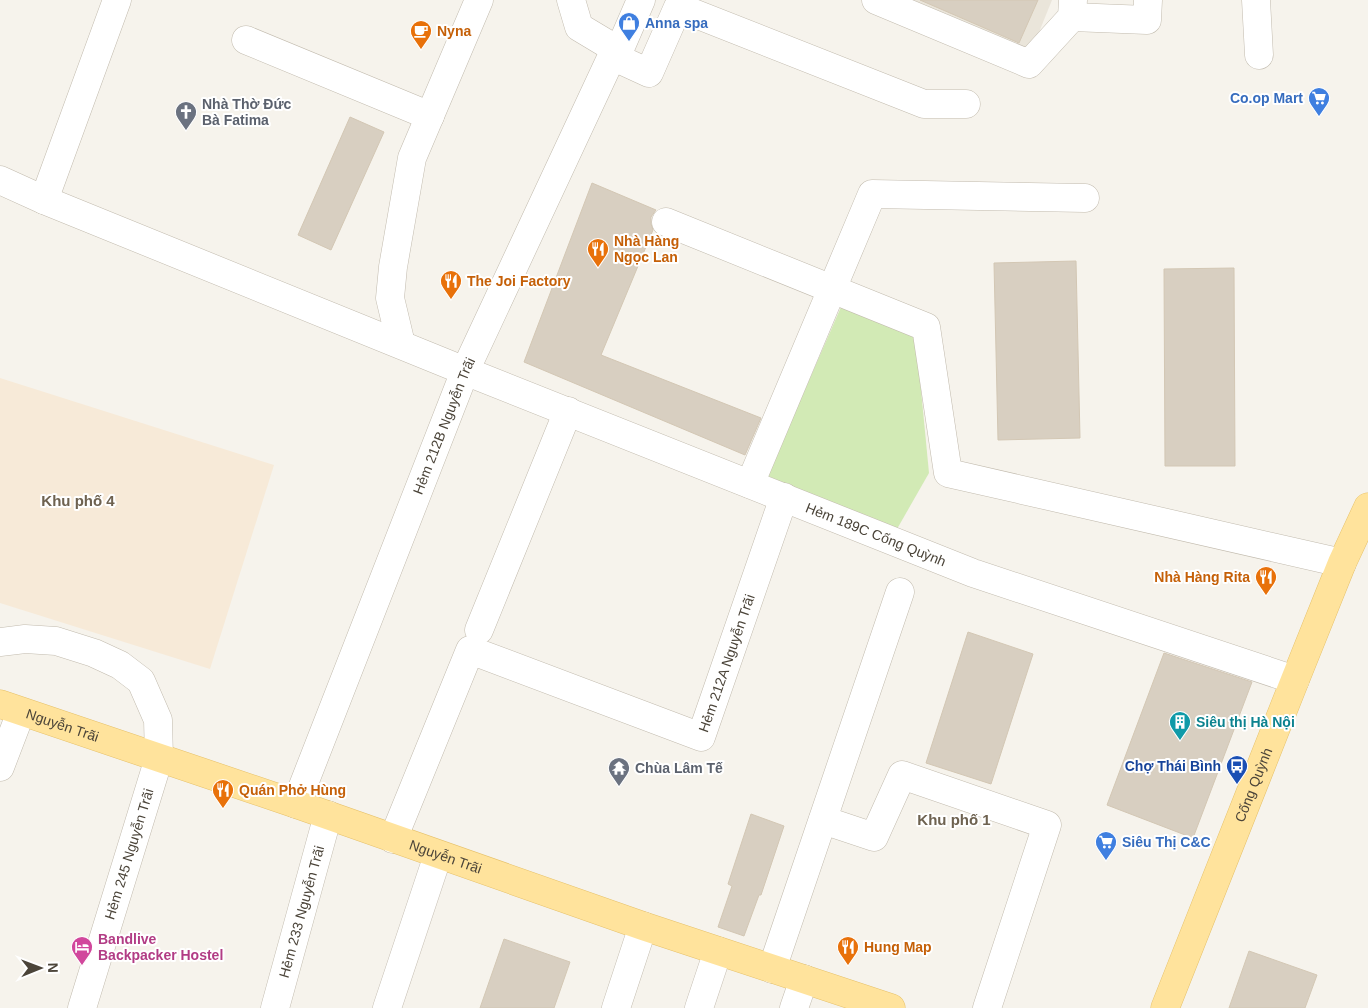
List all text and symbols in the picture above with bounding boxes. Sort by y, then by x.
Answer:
shop icon: Anna spa [617,11,641,42]
place label: Anna spa [645,15,708,31]
cafe icon: Nyna [409,19,433,50]
place label: Nyna [437,23,471,39]
supermarket icon: Co.op Mart [1307,86,1331,117]
place label: Co.op Mart [1230,90,1303,106]
place label: Nhà Thờ Đức Bà Fatima [202,96,292,128]
church icon: Nhà Thờ Đức Bà Fatima [174,100,198,131]
place label: Nhà Hàng Ngọc Lan [614,233,679,265]
restaurant icon: Nhà Hàng Ngọc Lan [586,237,610,268]
restaurant icon: The Joi Factory [439,269,463,300]
place label: The Joi Factory [467,273,571,289]
street label: Hẻm 212B Nguyễn Trãi [410,355,478,497]
district label: Khu phố 4 [41,492,115,509]
street label: Hẻm 189C Cống Quỳnh [804,499,948,569]
restaurant icon: Nhà Hàng Rita [1254,565,1278,596]
place label: Nhà Hàng Rita [1154,569,1250,585]
street label: Hẻm 212A Nguyễn Trãi [695,592,758,734]
street label: Nguyễn Trãi [24,705,101,745]
building icon: Siêu thị Hà Nội [1168,710,1192,741]
place label: Siêu thị Hà Nội [1196,714,1295,730]
street label: Cống Quỳnh [1231,745,1275,824]
bus stop icon: Chợ Thái Bình [1225,754,1249,785]
temple icon: Chùa Lâm Tế [607,756,631,787]
place label: Chợ Thái Bình [1125,758,1221,774]
place label: Chùa Lâm Tế [635,760,723,776]
restaurant icon: Quán Phở Hùng [211,778,235,809]
place label: Quán Phở Hùng [239,782,346,798]
street label: Hẻm 245 Nguyễn Trãi [101,787,157,921]
district label: Khu phố 1 [917,811,991,828]
supermarket icon: Siêu Thị C&C [1094,830,1118,861]
place label: Siêu Thị C&C [1122,834,1211,850]
street label: Nguyễn Trãi [407,837,484,877]
street label: Hẻm 233 Nguyễn Trãi [276,844,327,979]
place label: Bandlive Backpacker Hostel [98,931,223,963]
hotel icon: Bandlive Backpacker Hostel [70,935,94,966]
restaurant icon: Hung Map [836,935,860,966]
place label: Hung Map [864,939,932,955]
north arrow [15,943,65,993]
text: N [45,963,61,973]

